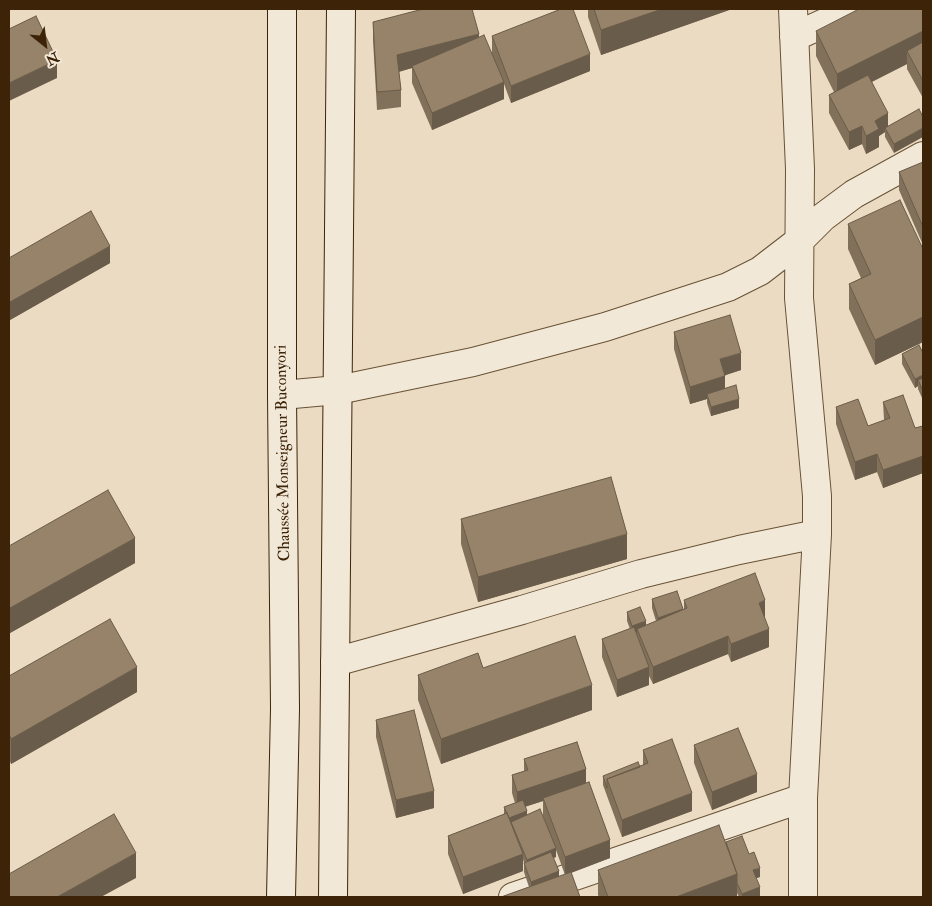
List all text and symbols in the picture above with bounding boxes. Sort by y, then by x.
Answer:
north arrow [20,20,70,70]
text: N [43,48,62,69]
street label: Chaussée Monseigneur Buconyori [273,345,295,561]

